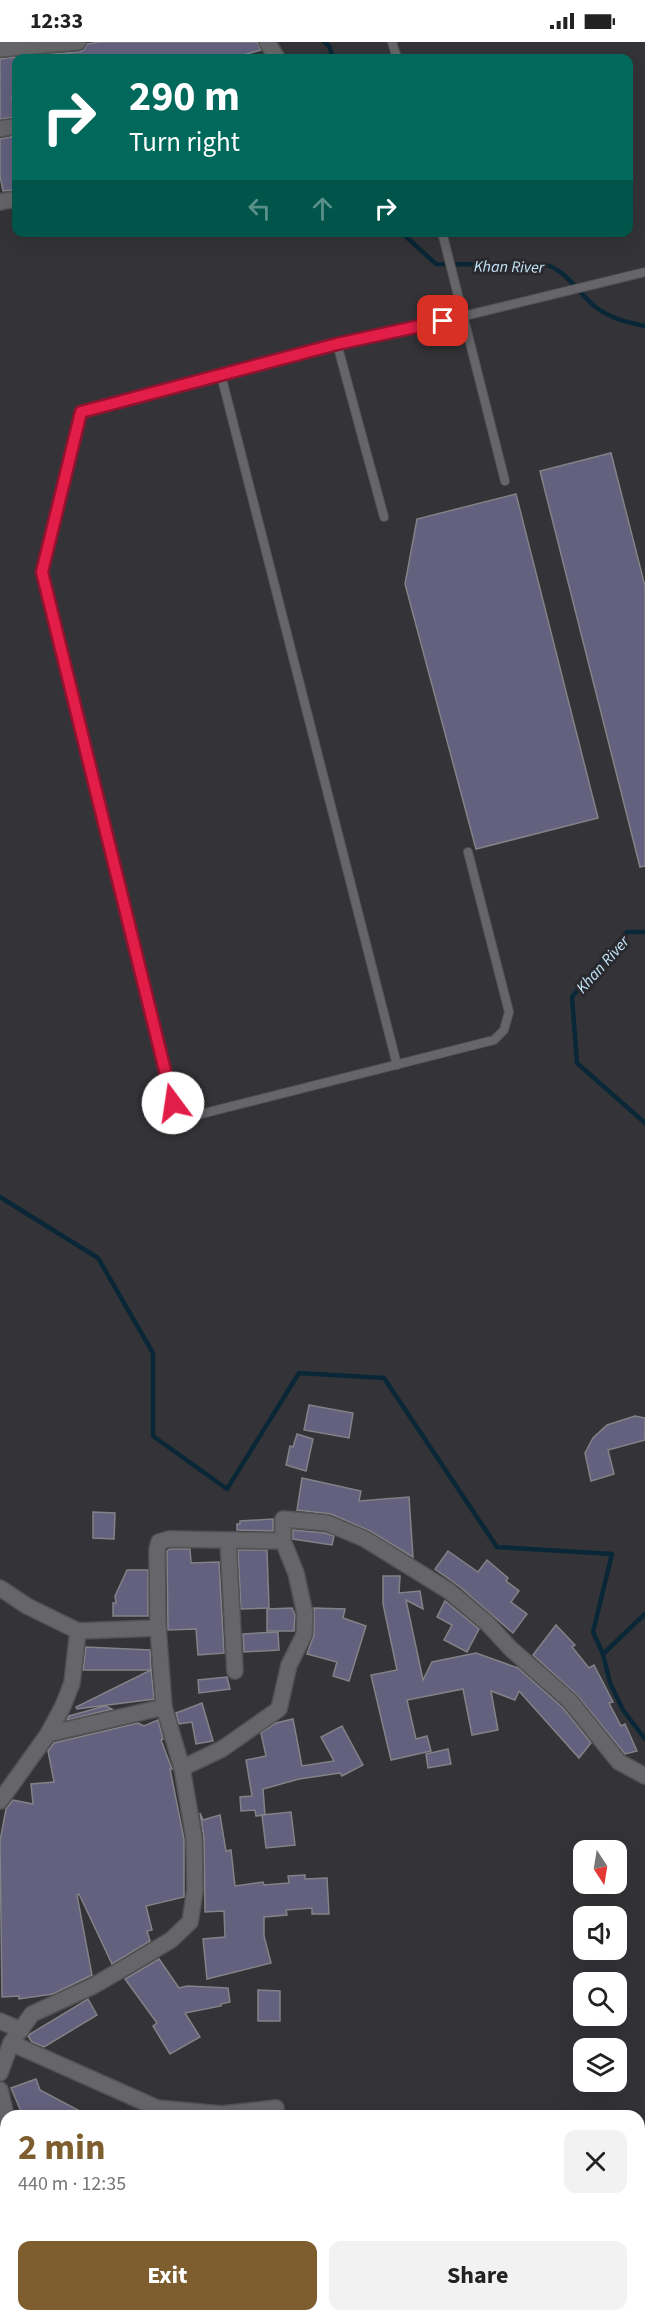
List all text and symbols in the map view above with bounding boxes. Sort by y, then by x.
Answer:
text: 12:33 [30,5,83,37]
text: 290 m [129,67,240,127]
icon: right [30,78,108,156]
text: Turn right [129,123,240,162]
icon: left [243,192,276,225]
icon: ahead [306,192,339,225]
icon: right [369,192,402,225]
water label: Khan River [474,255,546,279]
pin [417,295,468,346]
icon: arrive [426,304,459,337]
water label: Khan River [571,930,635,998]
position arrow [141,1071,205,1135]
north arrow [573,1840,627,1894]
map controls [573,1840,627,2092]
button: sound [573,1906,627,1960]
button: search [573,1972,627,2026]
button: layers [573,2038,627,2092]
text: 2 min [18,2122,106,2173]
button: close [564,2130,627,2193]
text: 440 m · 12:35 [18,2170,126,2198]
button: Exit [18,2241,317,2310]
button: Share [329,2241,627,2310]

